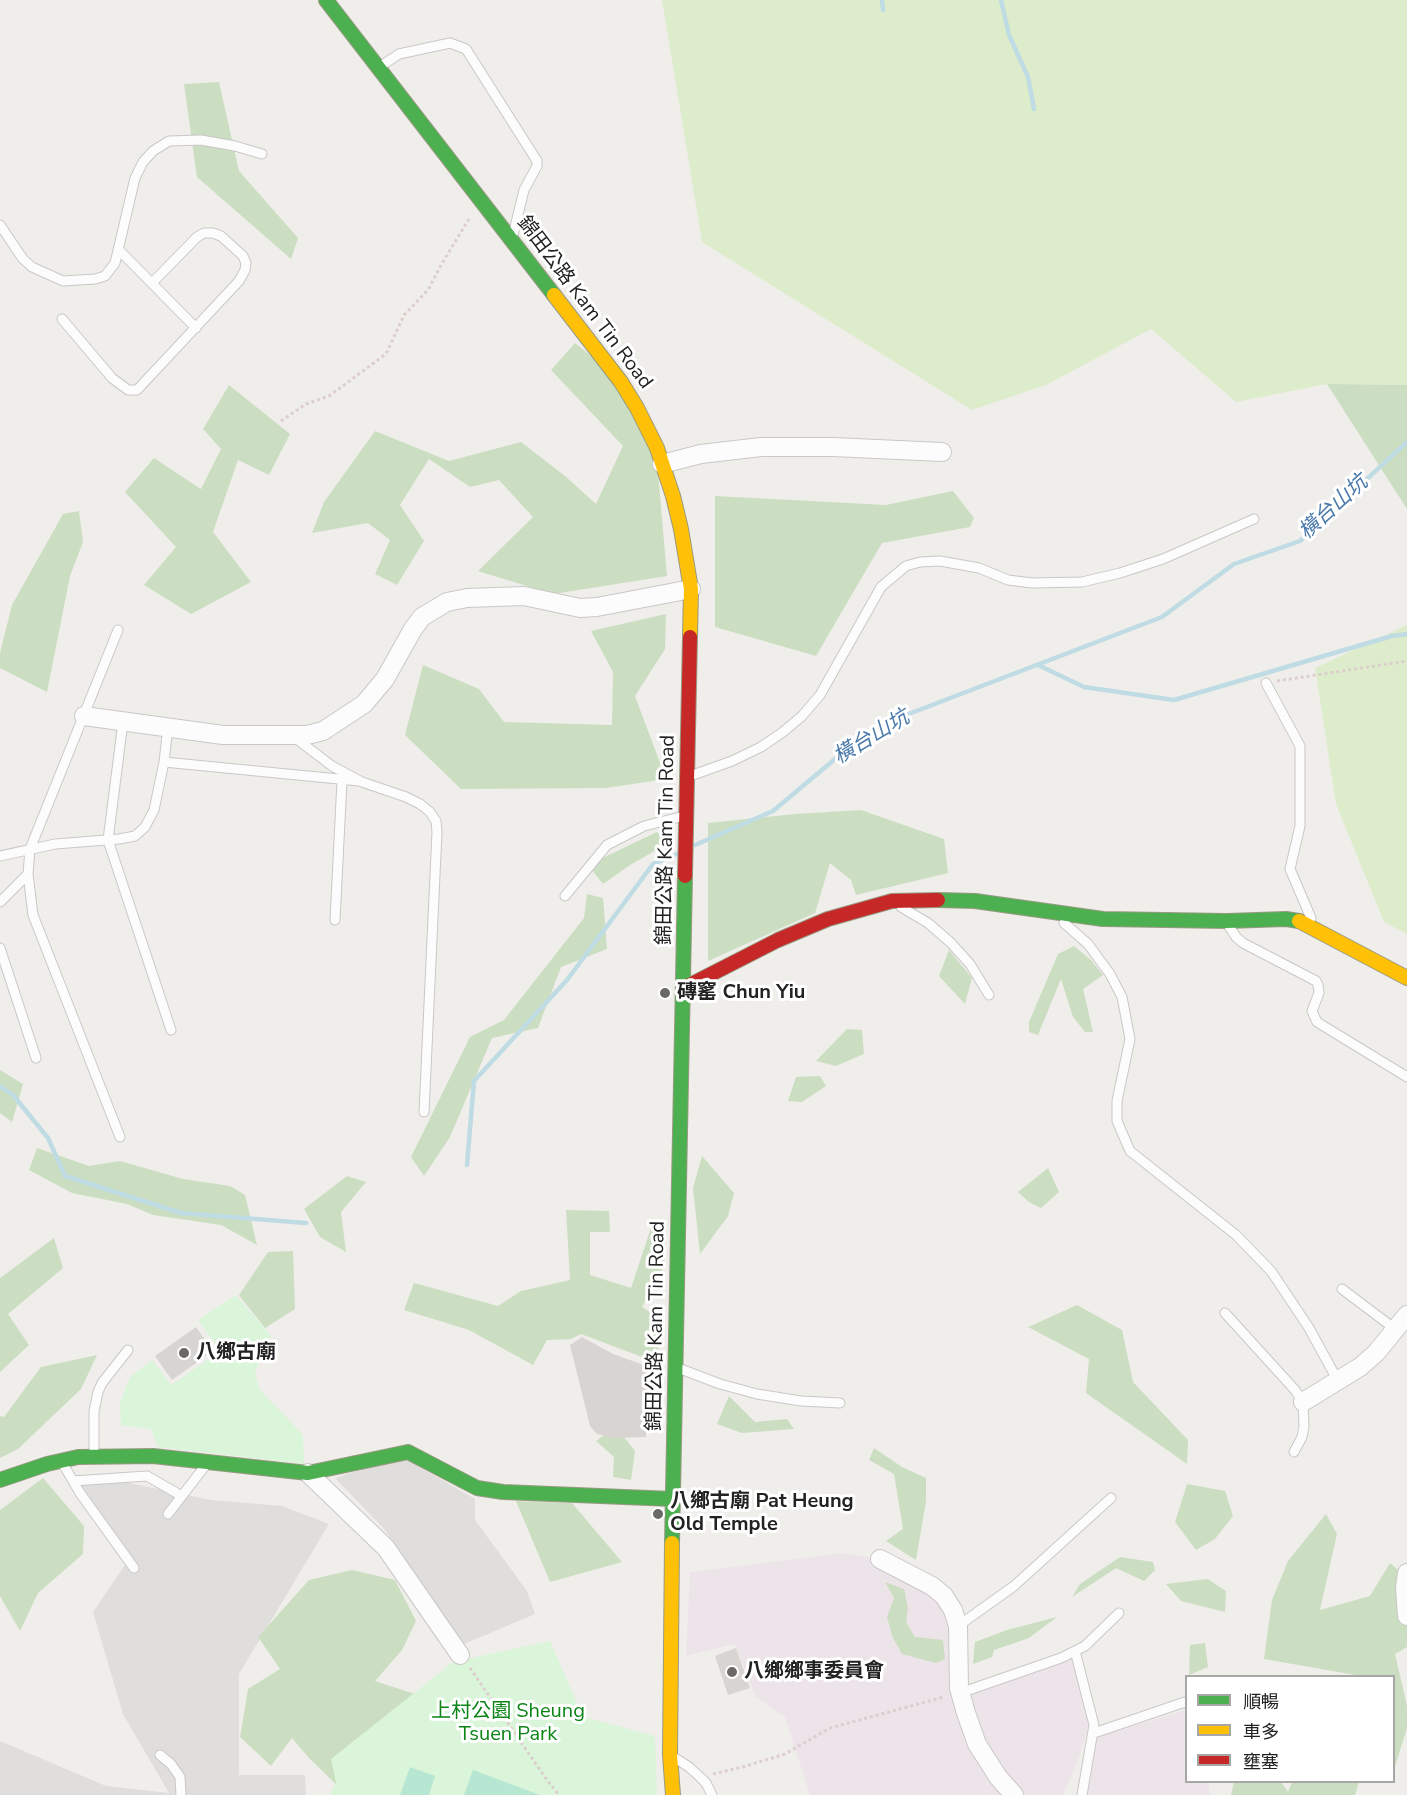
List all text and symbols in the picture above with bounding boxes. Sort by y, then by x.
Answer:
street label: 錦田公路 Kam Tin Road [511,212,657,394]
water label: 橫台山坑 [1294,471,1374,545]
water label: 橫台山坑 [830,706,914,770]
street label: 錦田公路 Kam Tin Road [653,735,681,945]
place label: 磚窰 Chun Yiu [677,981,805,1005]
marker: 磚窰 Chun Yiu [658,986,672,1000]
street label: 錦田公路 Kam Tin Road [643,1221,671,1431]
place label: 八鄉古廟 [196,1341,276,1365]
marker: 八鄉古廟 [177,1346,191,1360]
place label: 八鄉古廟 Pat Heung Old Temple [670,1490,854,1537]
marker: 八鄉古廟 Pat Heung Old Temple [651,1507,665,1521]
place label: 八鄉鄉事委員會 [744,1660,884,1684]
marker: 八鄉鄉事委員會 [725,1665,739,1679]
legend [1185,1675,1395,1783]
text: 順暢 [1243,1690,1279,1714]
park label: 上村公園 Sheung Tsuen Park [431,1700,585,1747]
text: 車多 [1243,1720,1279,1744]
text: 壅塞 [1243,1750,1279,1774]

